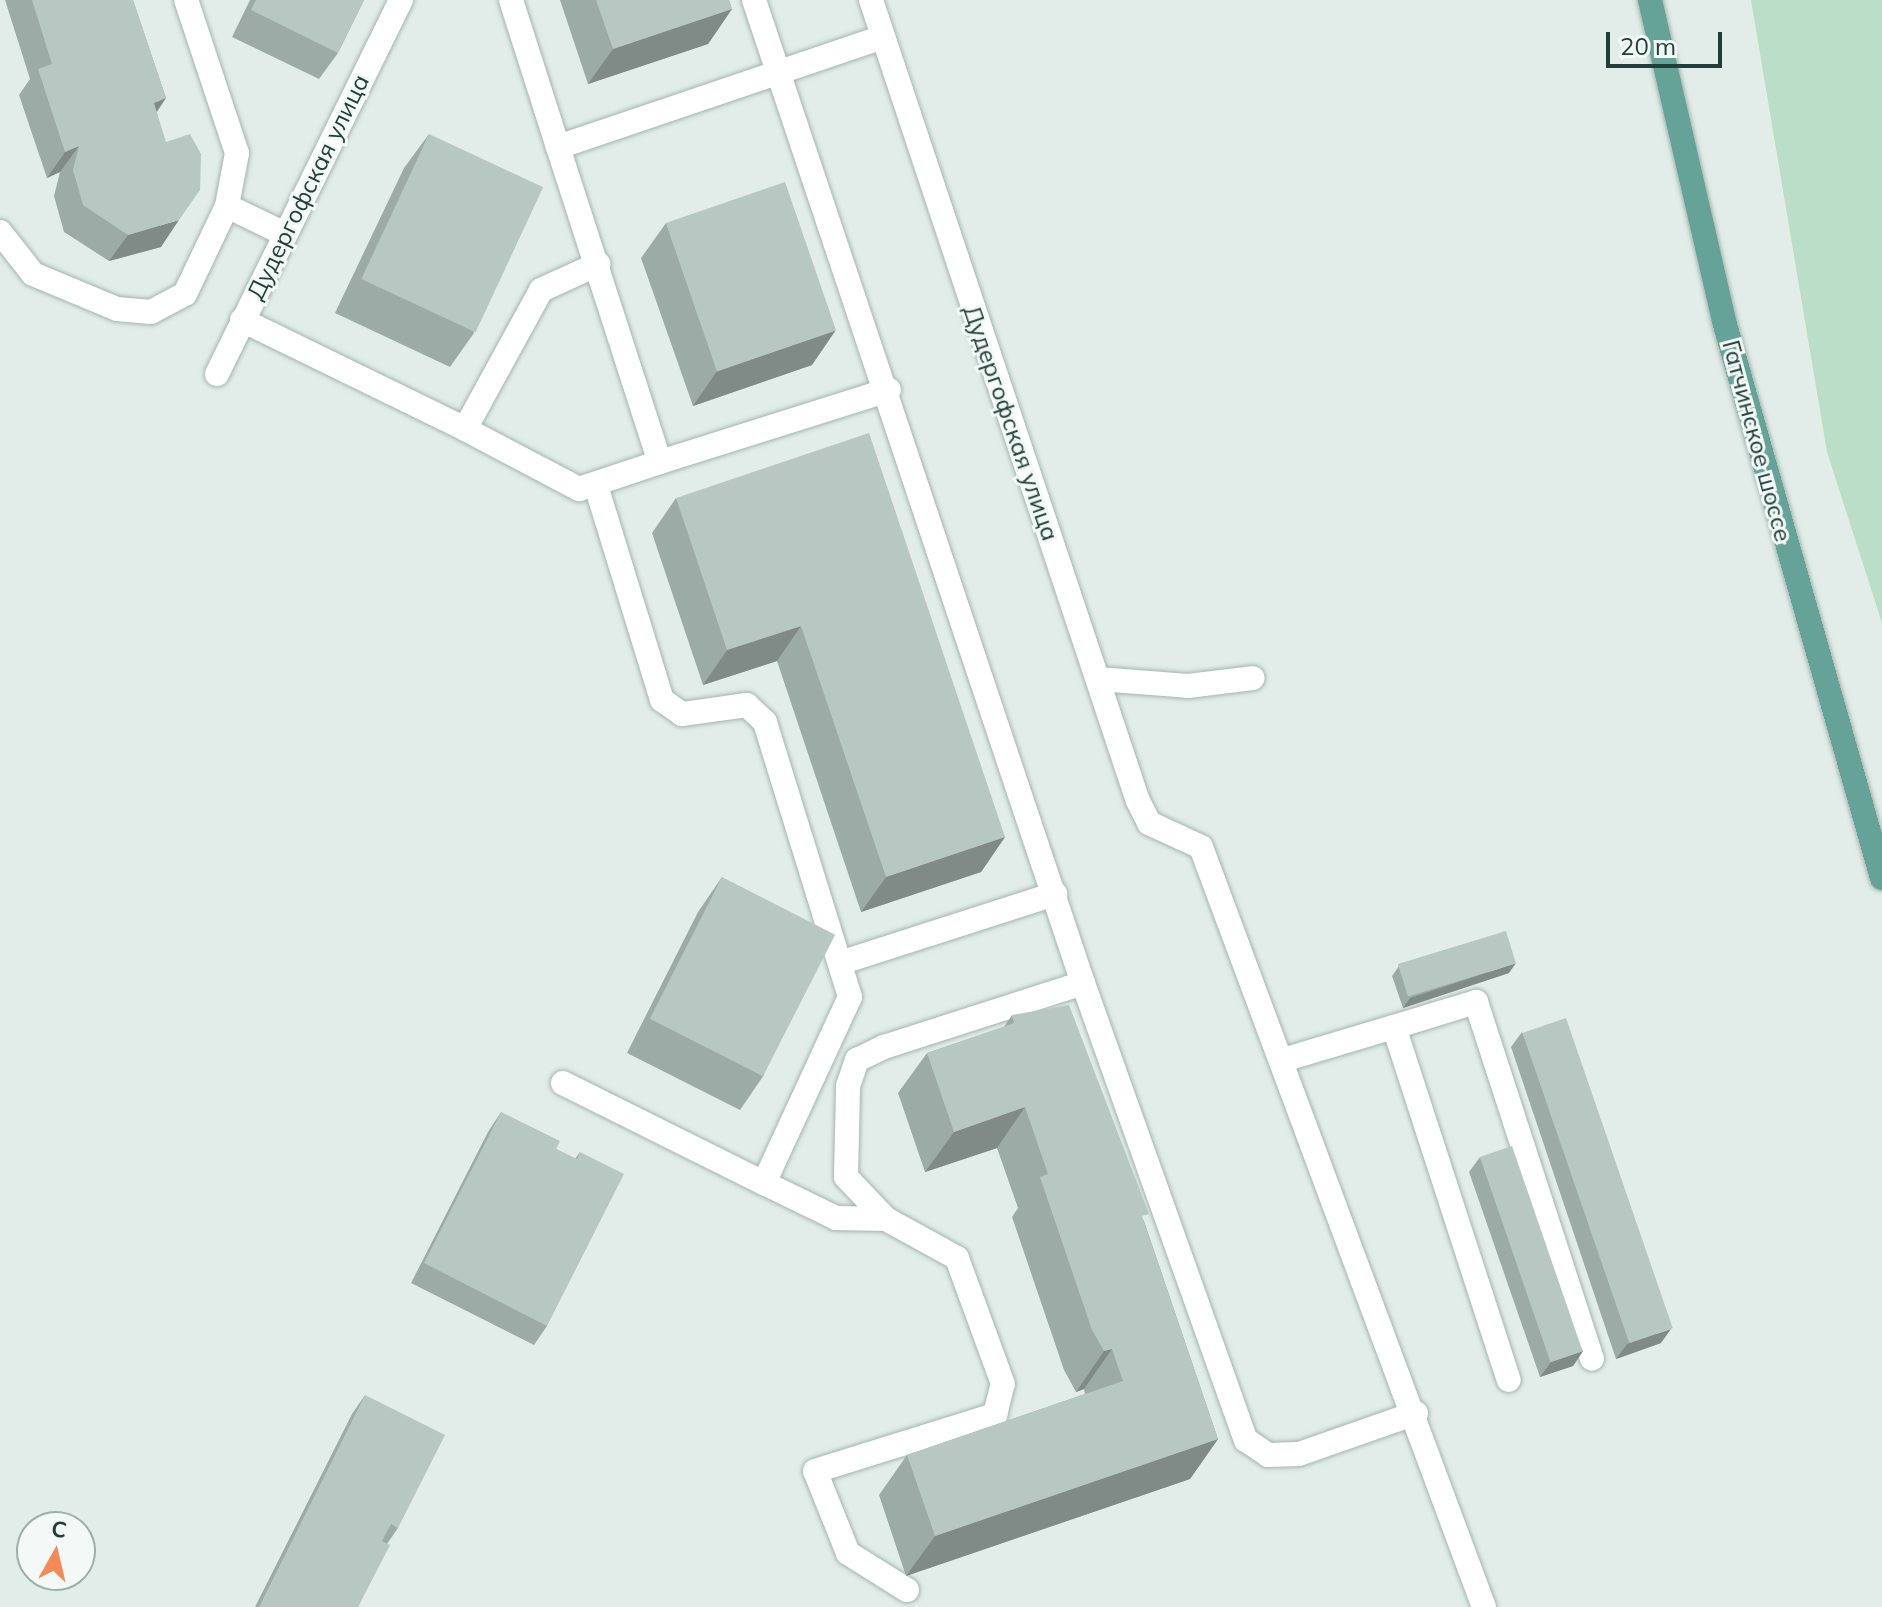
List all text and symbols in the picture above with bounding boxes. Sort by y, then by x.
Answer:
scale bar [1610,16,1726,66]
text: 20 m [1620,31,1676,61]
street label: Дудергофская улица [241,70,375,304]
street label: Дудергофская улица [957,301,1065,545]
street label: Гатчинское шоссе [1716,337,1798,545]
north arrow [16,1511,96,1591]
text: С [50,1514,68,1544]

